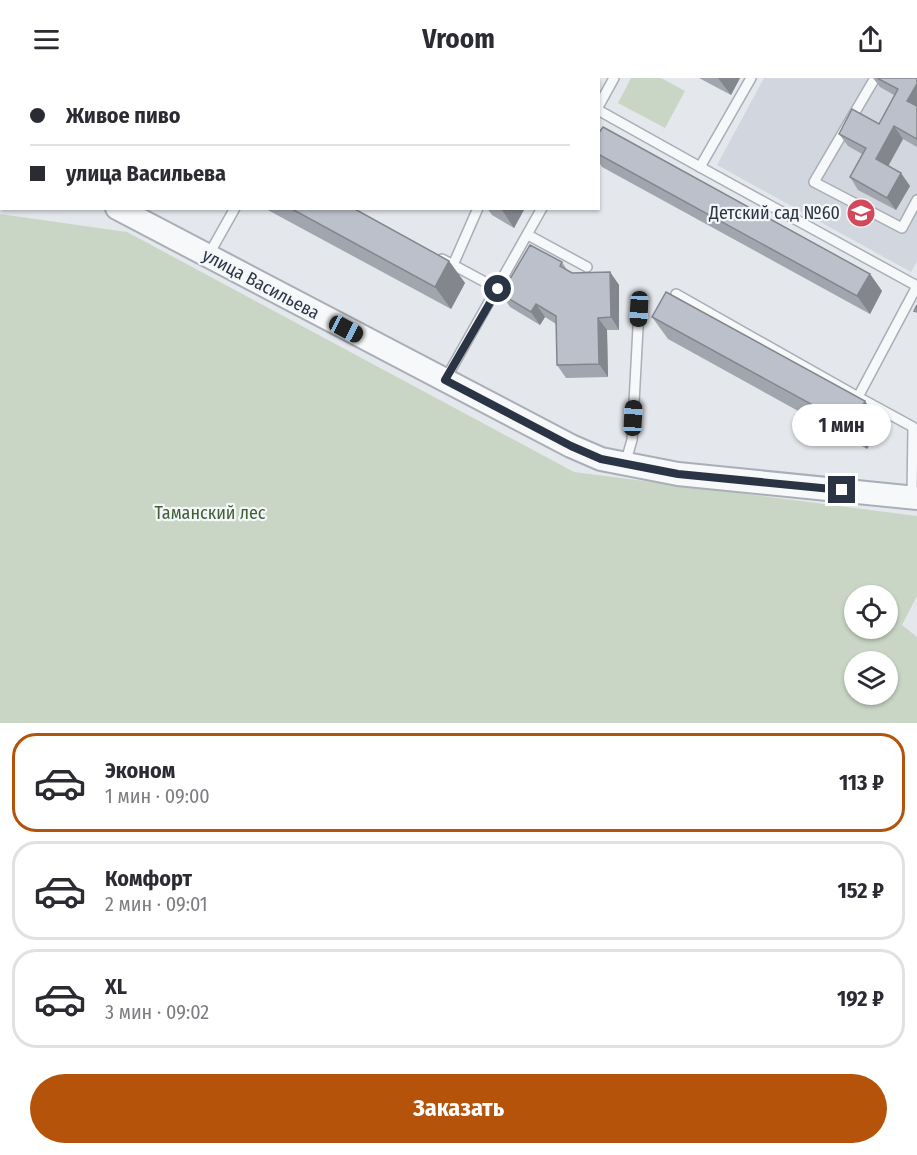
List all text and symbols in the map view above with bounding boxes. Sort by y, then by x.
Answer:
icon: menu [30,23,63,56]
text: Vroom [422,23,495,55]
icon: share [854,23,887,56]
text: Живое пиво [66,102,180,129]
text: улица Васильева [66,160,226,187]
school or university icon: Детский сад №60 [845,197,877,229]
place label: Детский сад №60 [708,202,840,224]
street label: улица Васильева [199,244,324,324]
route start [484,275,511,302]
car [629,291,649,327]
car [326,313,366,345]
car [623,400,643,436]
callout: 1 мин [792,403,892,445]
text: 1 мин [818,413,865,437]
route end [828,476,855,503]
park label: Таманский лес [154,502,266,524]
map controls [844,585,898,705]
button: locate [844,585,898,639]
button: layers [844,651,898,705]
icon: car [33,756,87,810]
text: Эконом [105,757,175,784]
text: 113 ₽ [839,769,884,796]
text: 1 мин · 09:00 [105,784,210,808]
icon: car [33,864,87,918]
text: Комфорт [105,865,192,892]
text: 152 ₽ [837,877,884,904]
text: 2 мин · 09:01 [105,892,208,916]
icon: car [33,972,87,1026]
text: XL [105,973,127,1000]
text: 192 ₽ [837,985,884,1012]
text: 3 мин · 09:02 [105,1000,209,1024]
button: Заказать [30,1074,887,1143]

